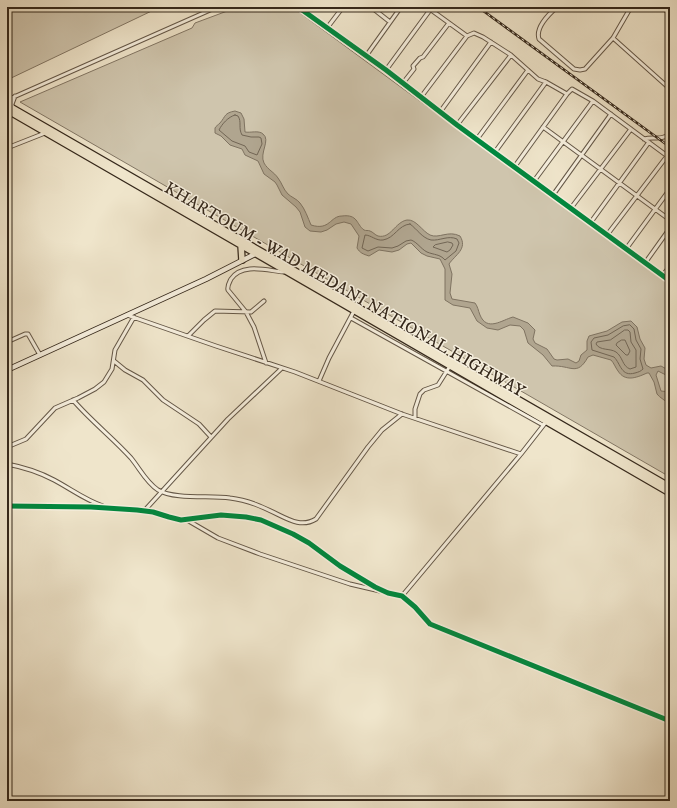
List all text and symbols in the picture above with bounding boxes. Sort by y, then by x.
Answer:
street label: KHARTOUM - WAD MEDANI NATIONAL HIGHWAY [160,177,529,403]

